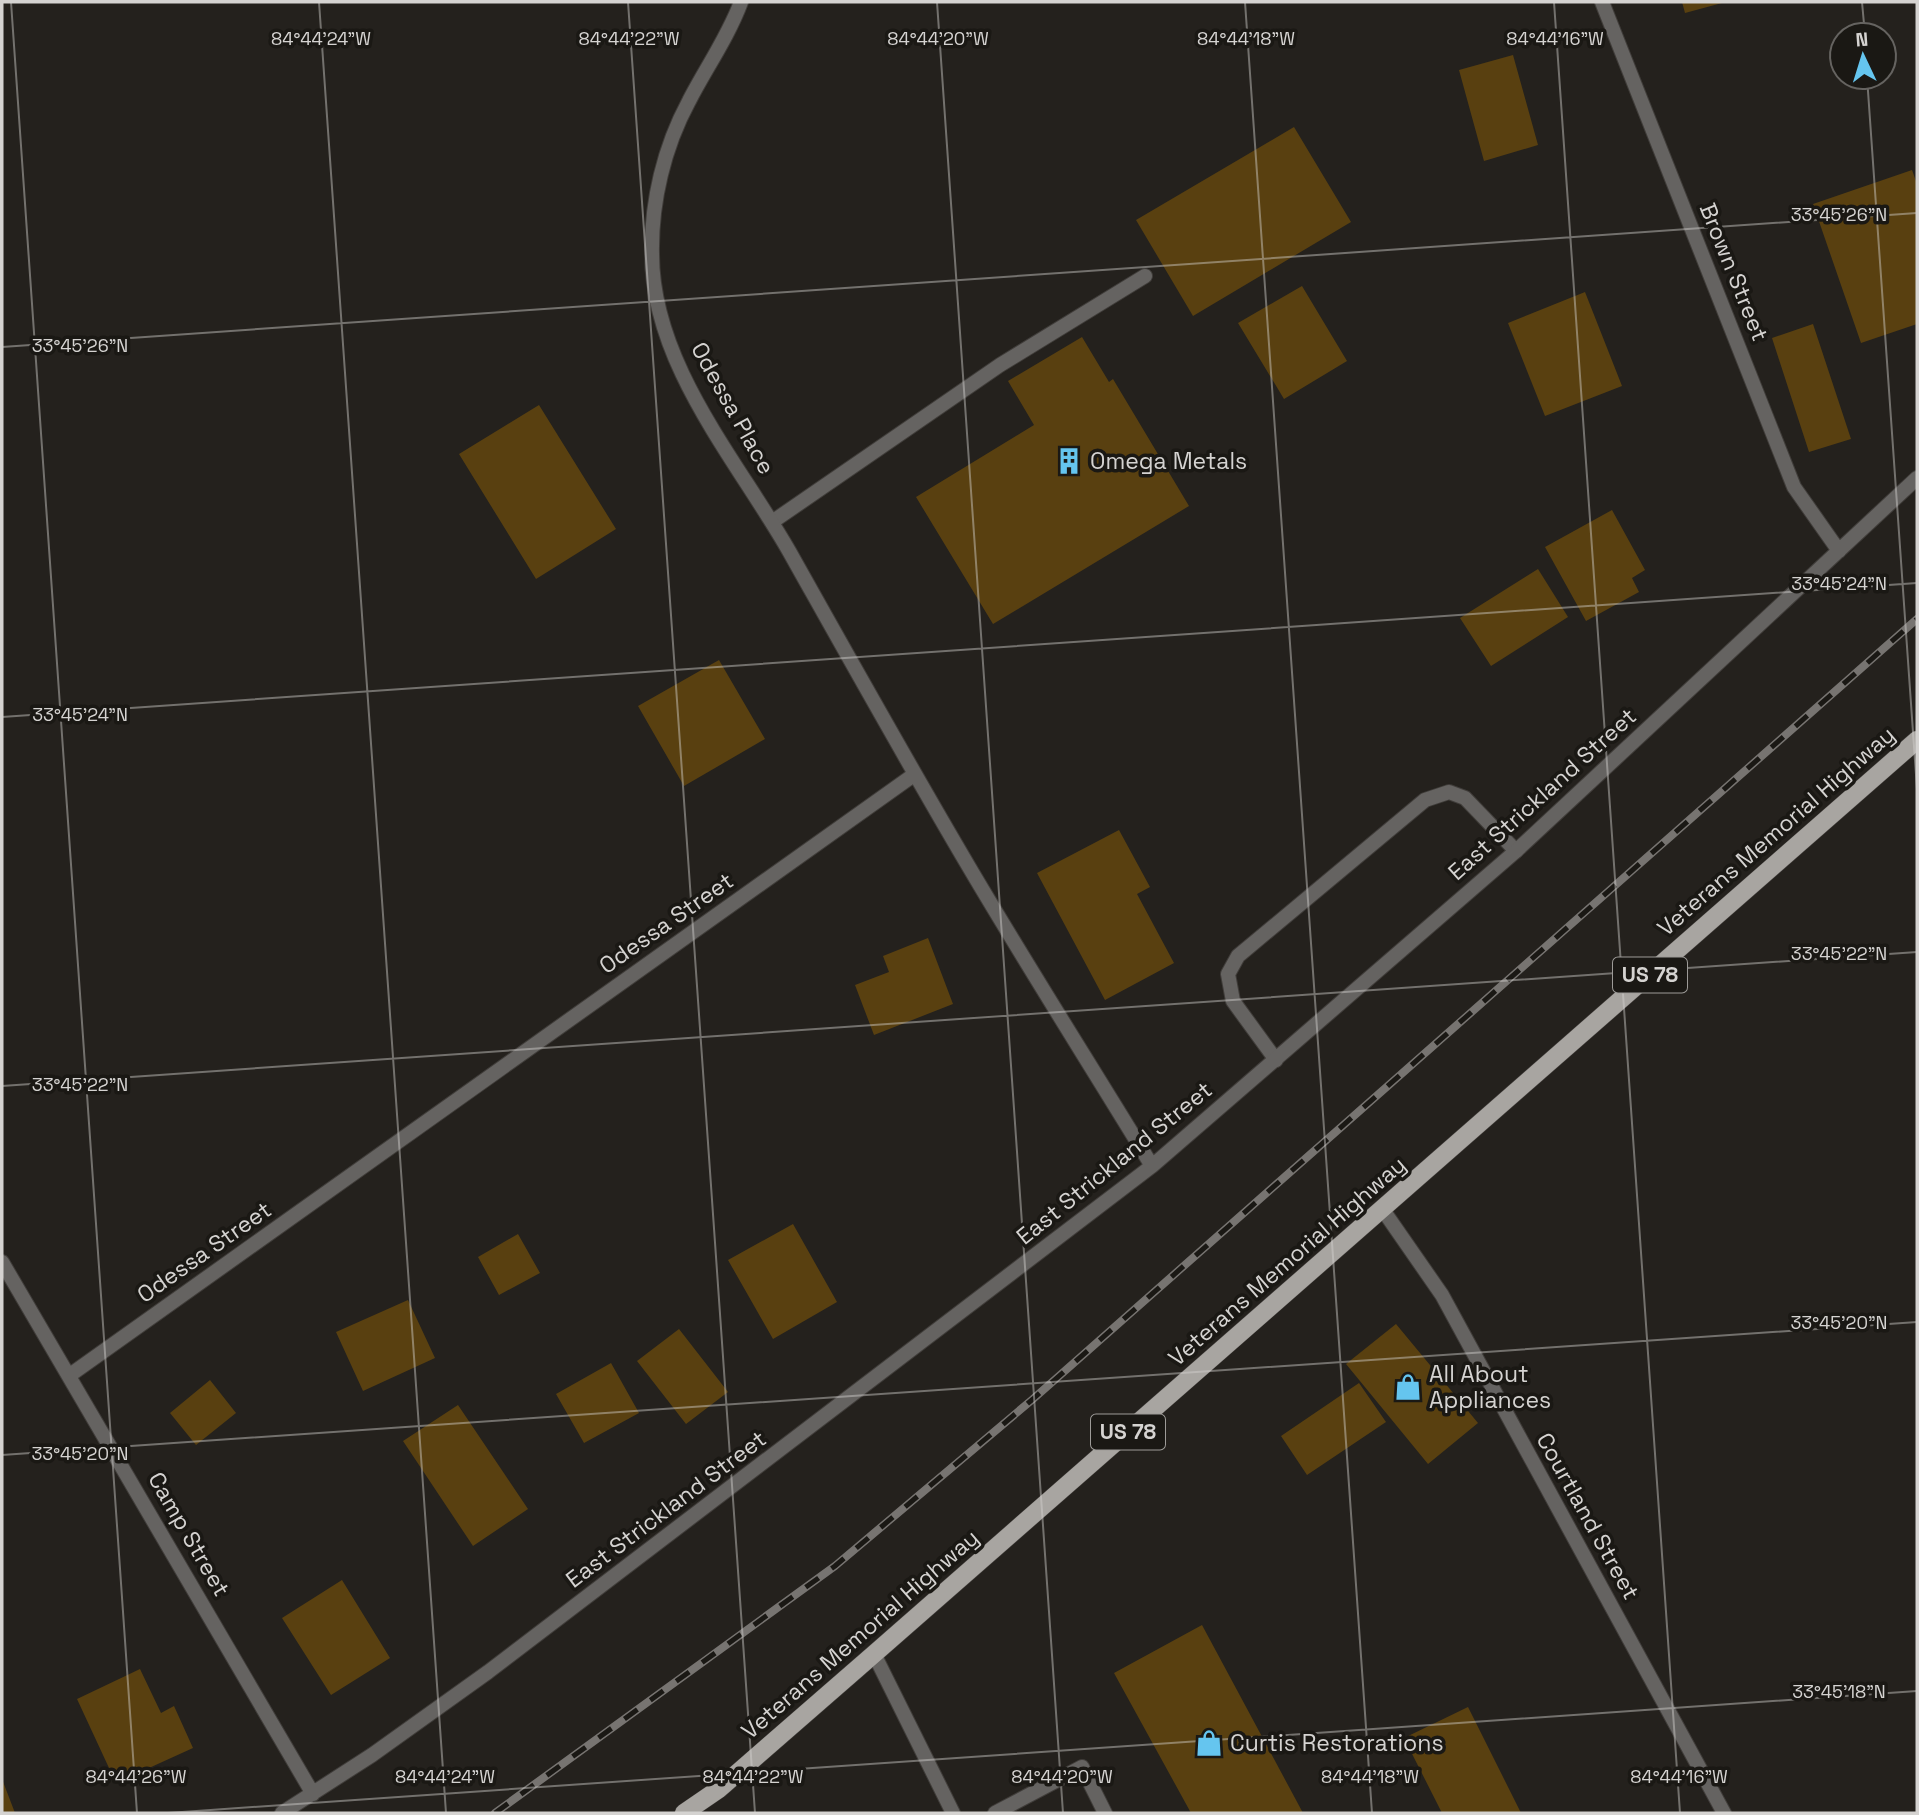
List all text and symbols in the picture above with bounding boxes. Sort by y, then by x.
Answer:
north arrow [1828,21,1898,91]
text: 84°44'24"W [271,27,371,50]
text: 84°44'22"W [579,27,680,50]
text: 84°44'20"W [887,27,989,50]
text: 84°44'18"W [1197,27,1295,50]
text: 84°44'16"W [1506,27,1604,50]
text: N [1855,27,1869,52]
street label: Brown Street [1693,199,1775,345]
text: 33°45'26"N [1791,203,1887,226]
text: 33°45'26"N [32,334,128,357]
street label: Odessa Place [684,337,782,479]
building icon: Omega Metals [1054,446,1084,476]
place label: Omega Metals [1090,446,1247,476]
text: 33°45'24"N [1791,572,1887,595]
street label: East Strickland Street [1441,701,1643,887]
text: 33°45'24"N [32,703,128,726]
street label: Veterans Memorial Highway [1651,720,1901,942]
street label: Odessa Street [593,866,739,980]
text: 33°45'22"N [1791,942,1887,965]
road number: US 78 [1613,958,1687,992]
text: 33°45'22"N [32,1073,128,1096]
street label: East Strickland Street [1010,1075,1218,1251]
street label: Veterans Memorial Highway [1162,1150,1412,1372]
street label: Odessa Street [131,1195,277,1309]
text: 33°45'20"N [1790,1311,1888,1334]
place label: All About Appliances [1429,1359,1551,1415]
shop icon: All About Appliances [1393,1372,1423,1402]
road number: US 78 [1091,1414,1165,1450]
street label: East Strickland Street [560,1424,772,1594]
street label: Courtland Street [1530,1427,1646,1605]
text: 33°45'20"N [31,1442,129,1465]
street label: Camp Street [141,1466,237,1602]
street label: Veterans Memorial Highway [735,1523,985,1745]
text: 33°45'18"N [1792,1680,1886,1703]
shop icon: Curtis Restorations [1194,1728,1224,1758]
place label: Curtis Restorations [1230,1728,1444,1758]
text: 84°44'26"W [86,1765,187,1788]
text: 84°44'24"W [395,1765,495,1788]
text: 84°44'22"W [703,1765,804,1788]
text: 84°44'20"W [1011,1765,1113,1788]
text: 84°44'18"W [1321,1765,1419,1788]
text: 84°44'16"W [1630,1765,1728,1788]

